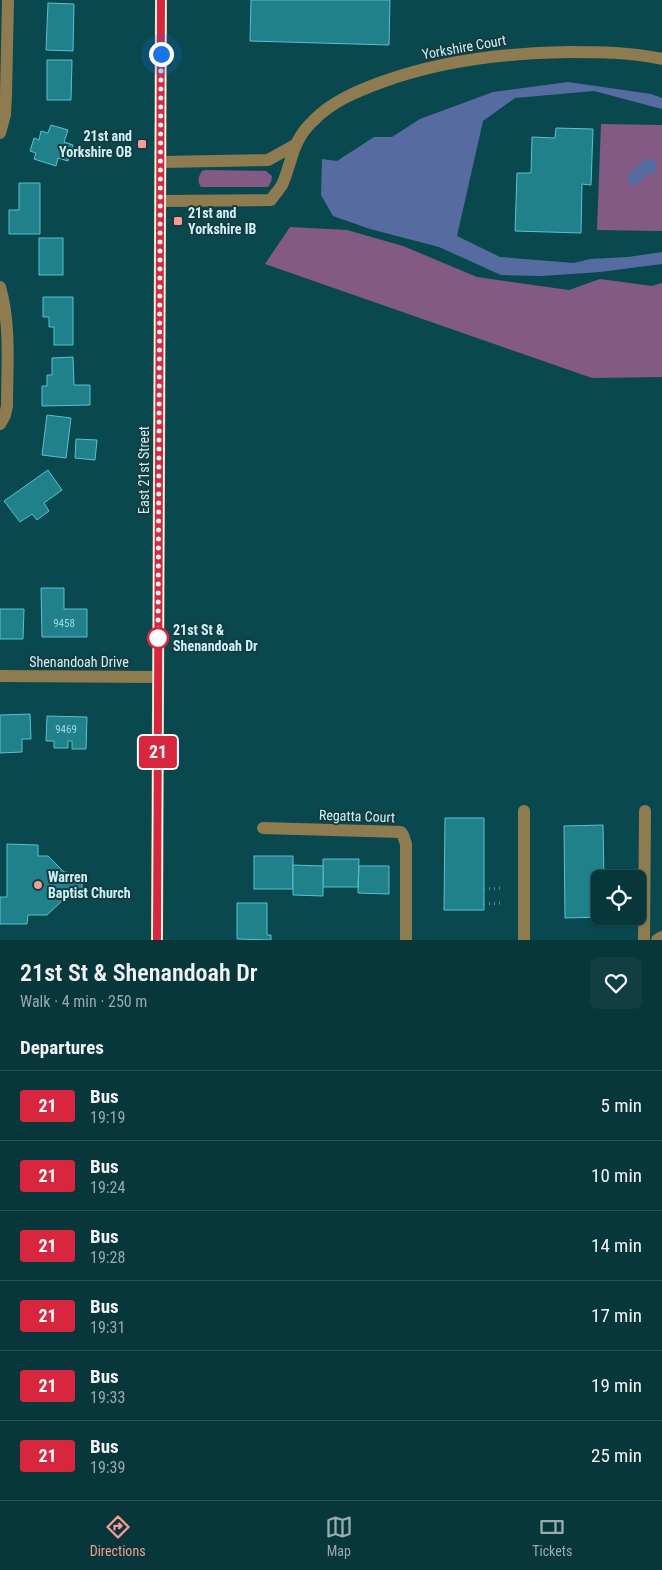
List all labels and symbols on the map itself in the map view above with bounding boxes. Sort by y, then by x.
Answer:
street label: Yorkshire Court [421,32,507,62]
your location [149,42,174,67]
place label: 21st and Yorkshire OB [59,128,132,160]
marker: 21st and Yorkshire OB [136,138,148,150]
place label: 21st and Yorkshire IB [188,205,256,237]
marker: 21st and Yorkshire IB [172,215,184,227]
street label: East 21st Street [136,426,152,514]
house number: 9458 [53,617,75,630]
place label: 21st St & Shenandoah Dr [173,622,258,654]
marker: 21st St & Shenandoah Dr [147,627,169,649]
street label: Shenandoah Drive [29,654,129,670]
house number: 9469 [55,723,77,736]
line badge: 21 [136,736,180,768]
street label: Regatta Court [319,807,395,825]
place label: Warren Baptist Church [48,869,131,901]
marker: Warren Baptist Church [32,879,44,891]

